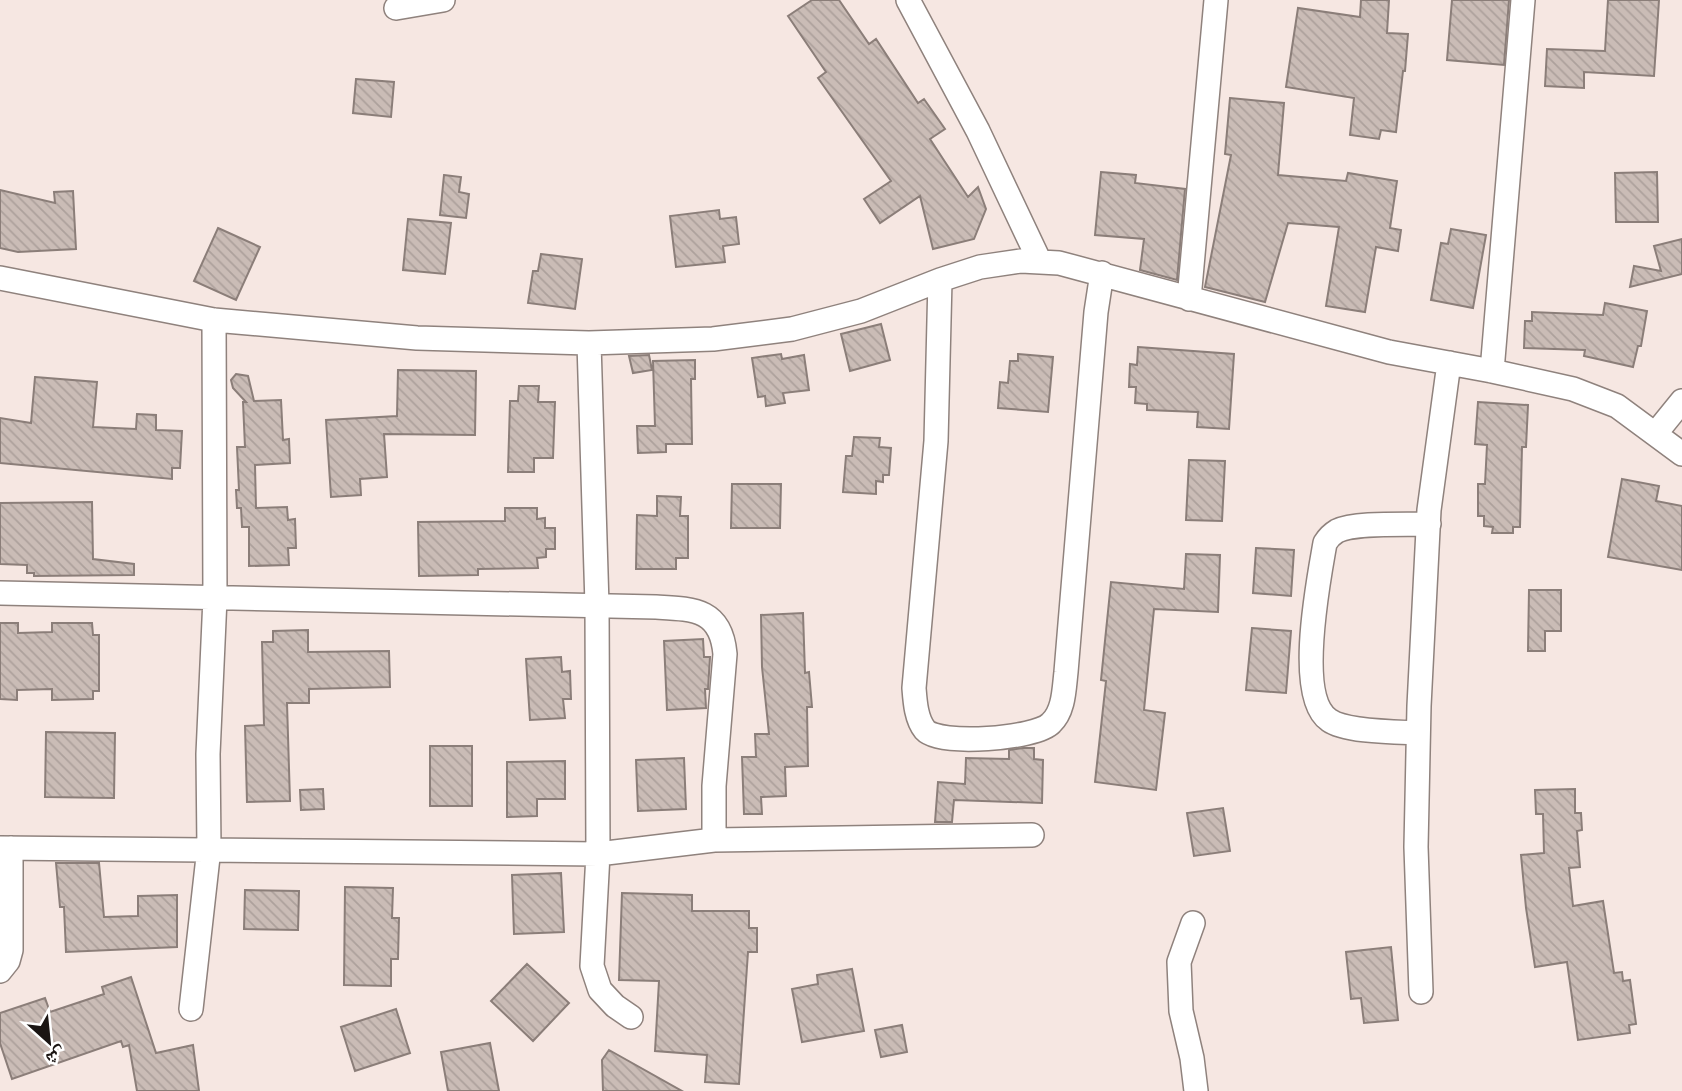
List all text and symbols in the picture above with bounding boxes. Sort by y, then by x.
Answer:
north arrow [14,1007,84,1077]
text: ش [42,1042,71,1072]

